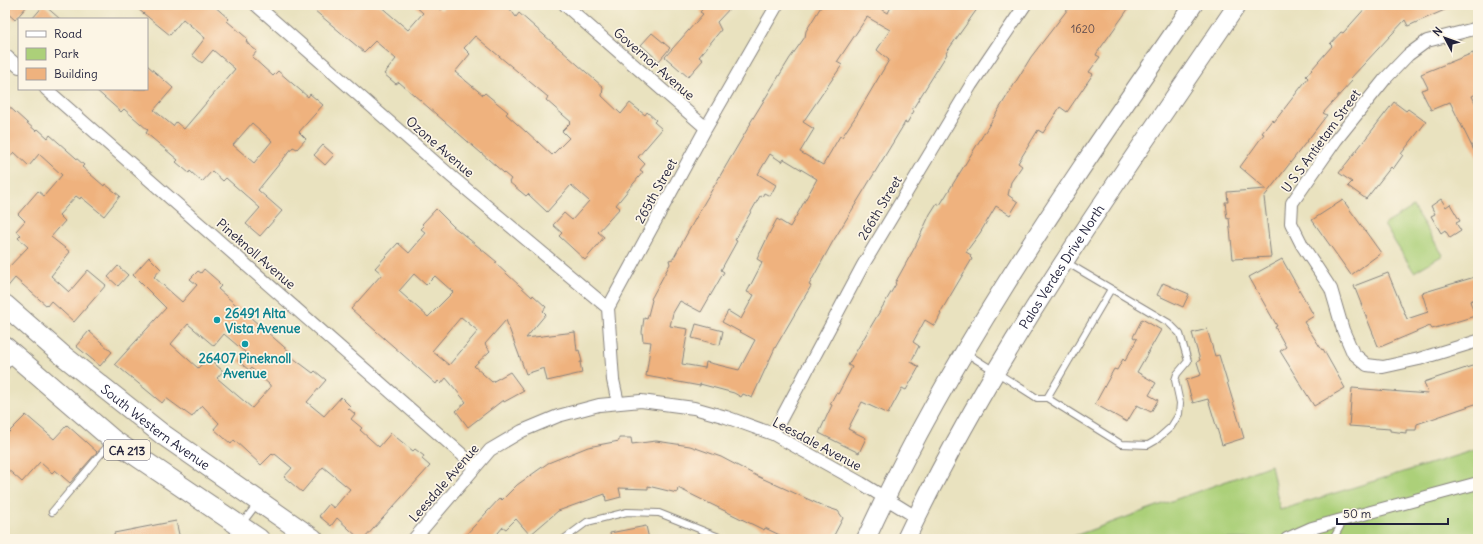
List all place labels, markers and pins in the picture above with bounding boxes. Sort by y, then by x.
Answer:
place label: 26491 Alta Vista Avenue [225,305,300,337]
marker: 26491 Alta Vista Avenue [212,315,222,325]
marker: 26407 Pineknoll Avenue [240,339,250,349]
place label: 26407 Pineknoll Avenue [199,350,291,382]

